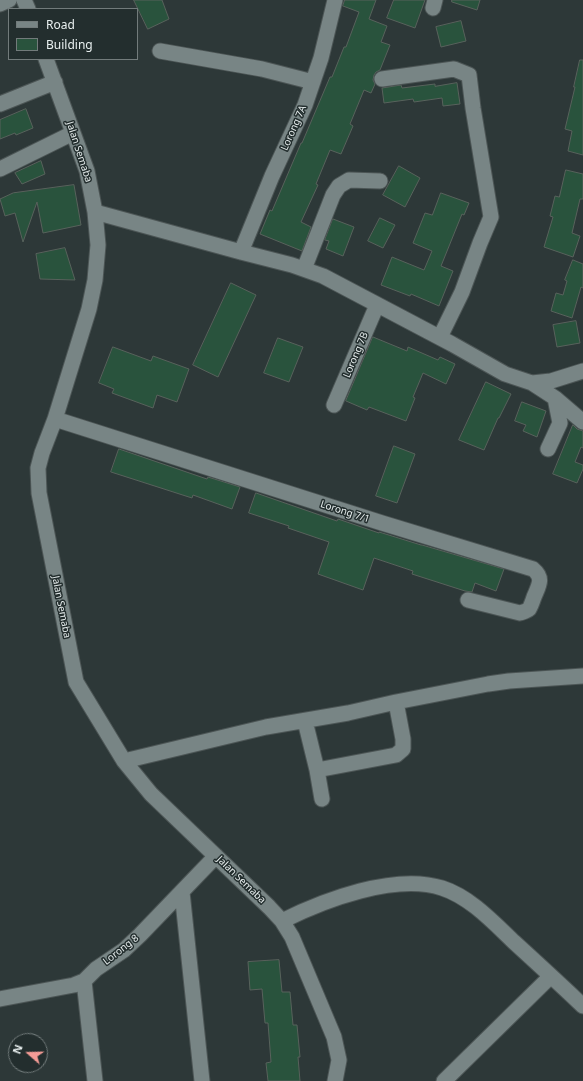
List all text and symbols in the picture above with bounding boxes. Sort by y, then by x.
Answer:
legend [8,8,138,60]
text: Road [46,16,75,33]
text: Building [46,36,93,53]
street label: Lorong 7A [279,103,309,153]
street label: Jalan Semaba [64,120,94,184]
street label: Lorong 7B [341,330,371,380]
street label: Lorong 7/1 [319,498,371,526]
street label: Jalan Semaba [49,575,73,639]
street label: Jalan Semaba [214,854,268,906]
street label: Lorong 8 [101,932,141,968]
north arrow [8,1033,48,1073]
text: N [9,1042,26,1056]

